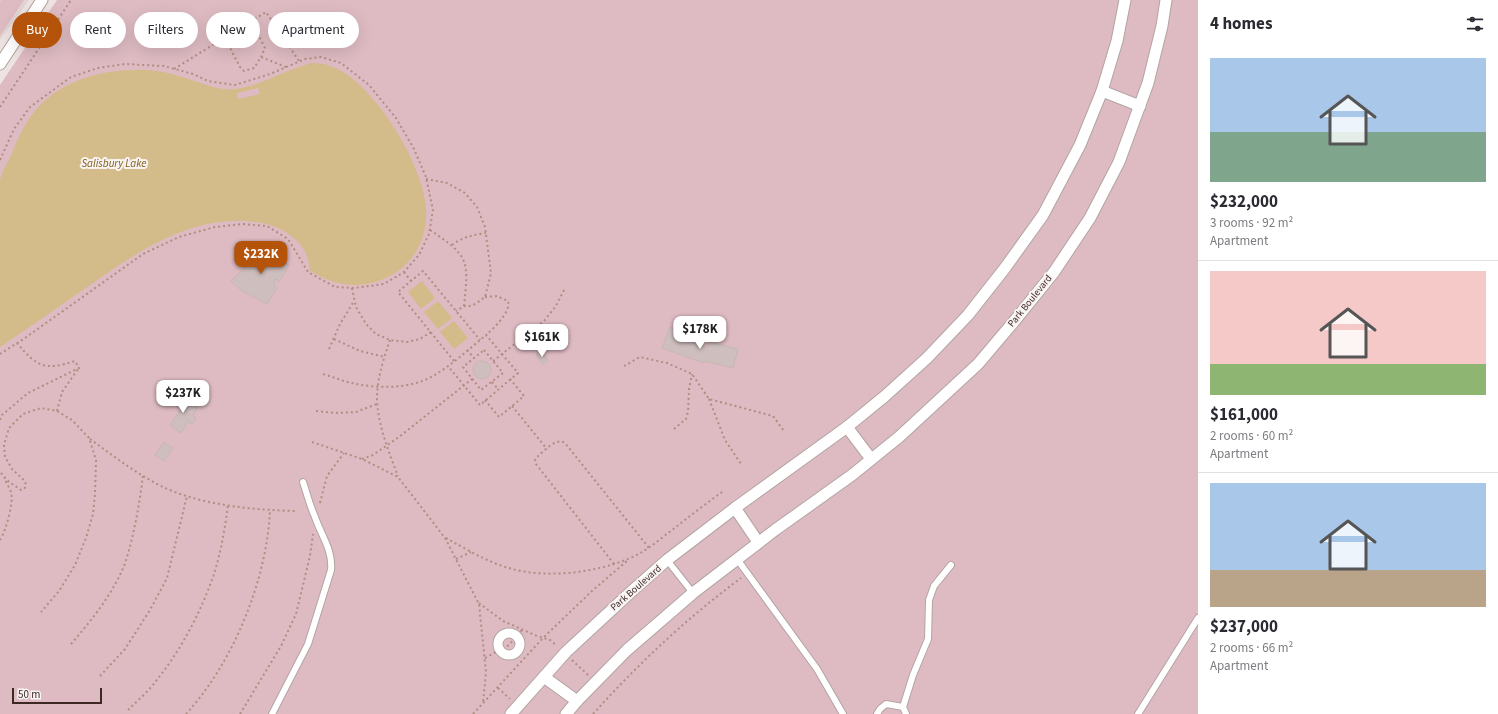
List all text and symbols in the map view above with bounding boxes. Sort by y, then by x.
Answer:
chip: Buy [12,12,62,48]
chip: Rent [70,12,126,48]
chip: Filters [134,12,198,48]
chip: New [206,12,260,48]
chip: Apartment [268,12,359,48]
text: 4 homes [1210,12,1272,36]
icon: filters [1464,13,1486,35]
icon: home [1312,84,1384,156]
water label: Salisbury Lake [82,156,146,171]
text: $232,000 [1210,190,1278,214]
text: 3 rooms · 92 m² [1210,214,1293,232]
text: Apartment [1210,232,1268,250]
pin: $232K [233,241,289,275]
text: $232K [243,245,279,263]
street label: Park Boulevard [1005,272,1055,330]
icon: home [1312,297,1384,369]
pin: $178K [672,316,728,350]
text: $178K [682,320,718,338]
pin: $161K [514,324,570,358]
text: $161K [524,328,560,346]
pin: $237K [155,380,211,414]
text: $237K [165,384,201,402]
text: $161,000 [1210,403,1278,427]
text: 2 rooms · 60 m² [1210,427,1293,445]
text: Apartment [1210,445,1268,463]
icon: home [1312,509,1384,581]
street label: Park Boulevard [607,562,665,614]
text: $237,000 [1210,615,1278,639]
text: 2 rooms · 66 m² [1210,639,1293,657]
text: Apartment [1210,657,1268,675]
scale bar [12,686,102,705]
text: 50 m [18,687,40,702]

